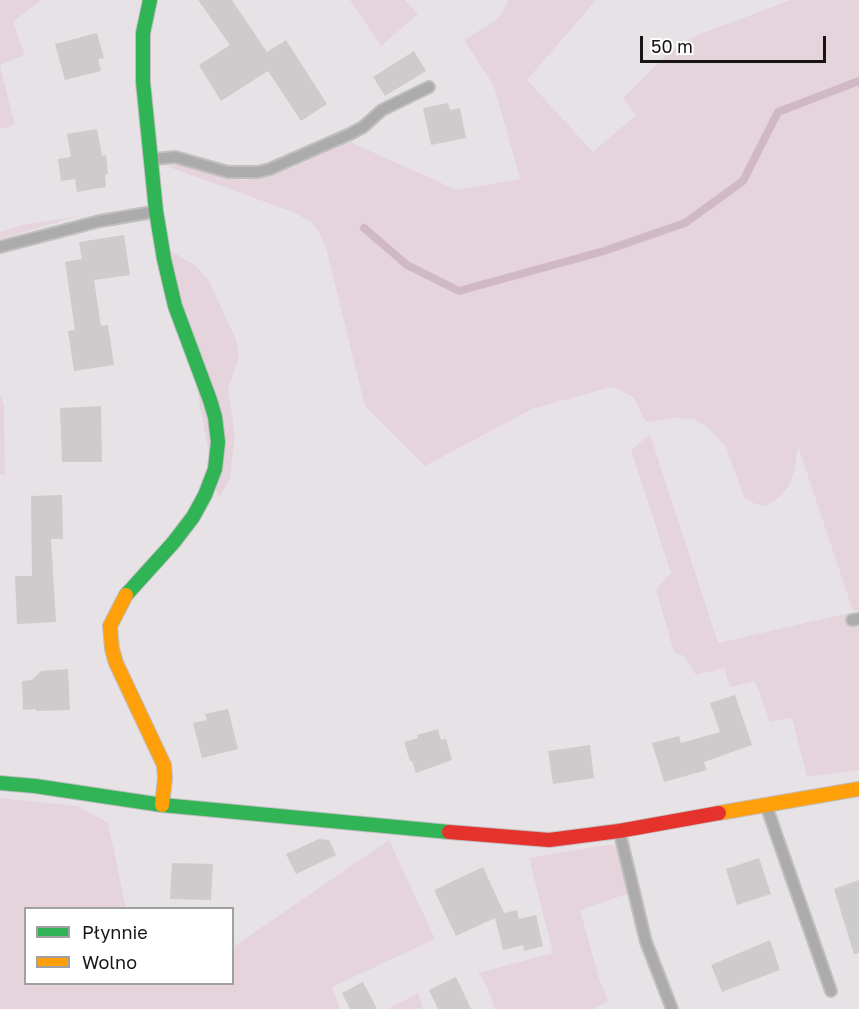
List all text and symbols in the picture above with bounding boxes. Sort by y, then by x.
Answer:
scale bar [643,24,829,62]
text: 50 m [651,35,693,57]
legend [24,907,234,985]
text: Płynnie [82,921,148,943]
text: Wolno [82,951,137,973]

